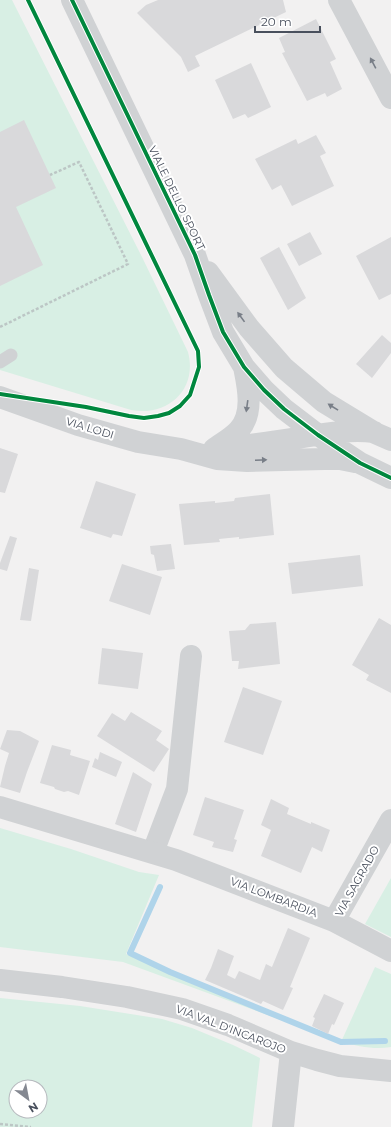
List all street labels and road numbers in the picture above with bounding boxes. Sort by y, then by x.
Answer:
street label: VIALE DELLO SPORT [146,143,209,253]
street label: VIA LODI [64,414,116,442]
street label: VIA SAGRADO [332,843,382,919]
street label: VIA LOMBARDIA [229,874,320,920]
street label: VIA VAL D'INCAROJO [174,1002,288,1056]

